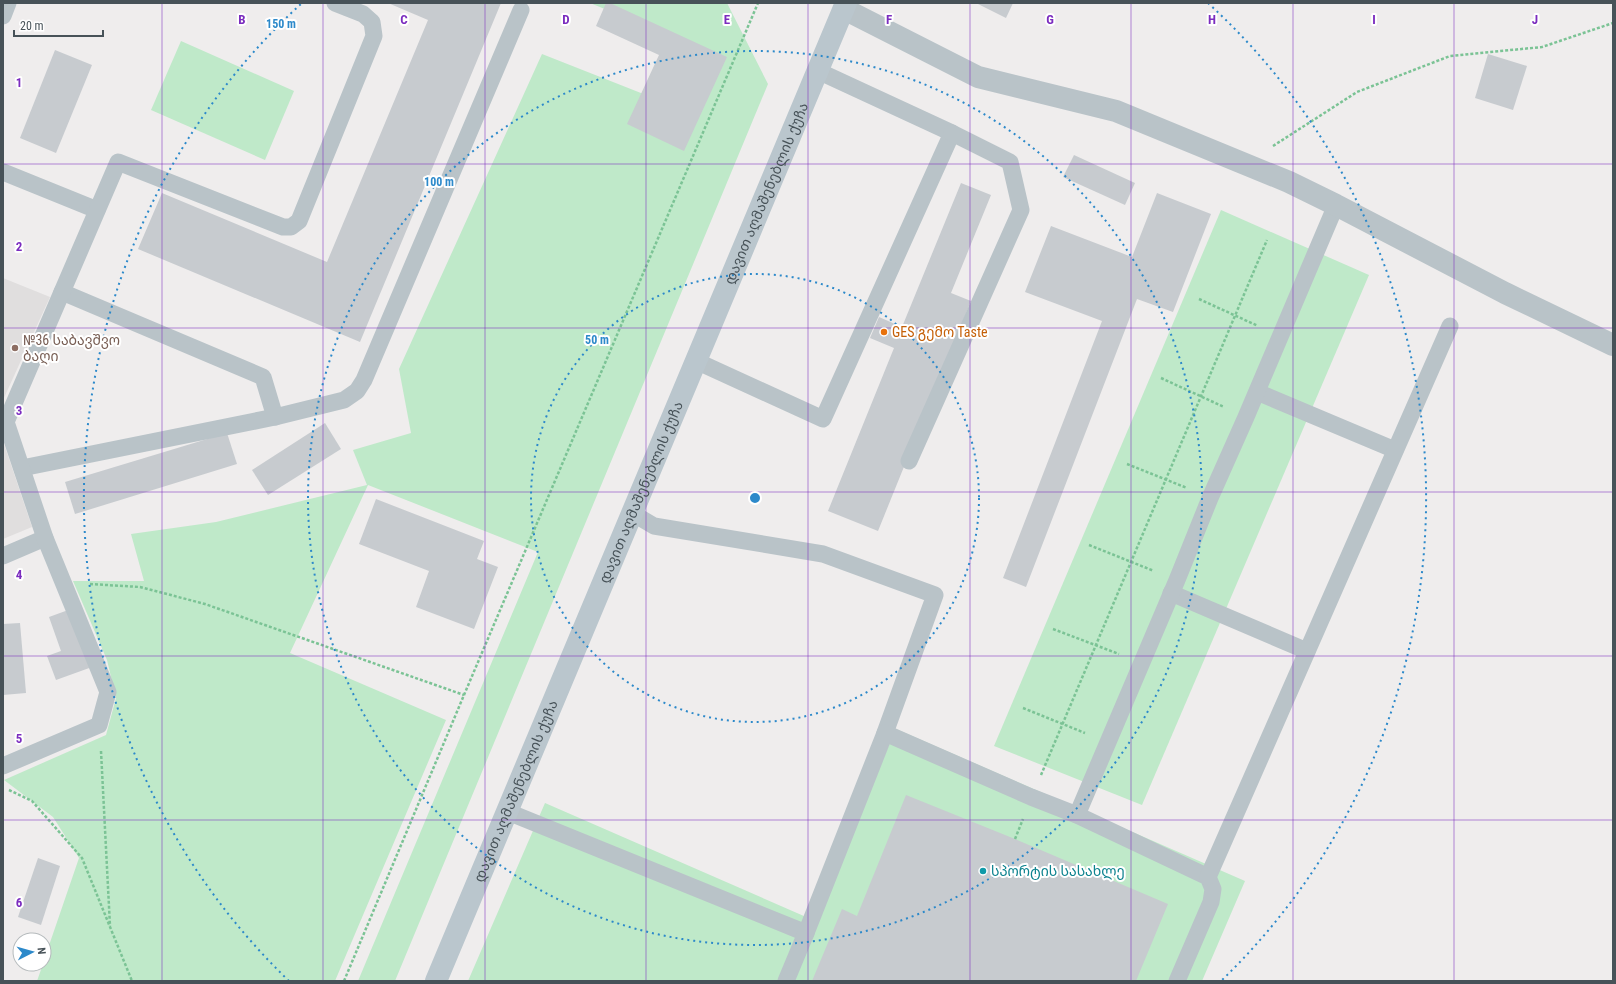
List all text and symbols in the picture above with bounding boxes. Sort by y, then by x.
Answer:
scale bar [14,12,103,38]
text: B [238,12,246,27]
text: C [400,12,408,27]
text: D [562,12,570,27]
text: E [724,12,731,27]
text: F [886,12,892,27]
text: G [1046,12,1054,27]
text: H [1208,12,1216,27]
text: I [1372,12,1376,27]
text: J [1532,12,1538,27]
text: 150 m [266,17,296,31]
text: 20 m [20,19,44,33]
text: 1 [16,75,22,90]
street label: დავით აღმაშენებლის ქუჩა [721,100,811,287]
text: 100 m [424,175,454,189]
text: 2 [16,239,23,254]
place label: GES გემო Taste [892,324,988,341]
marker: GES გემო Taste [879,327,889,337]
place label: №36 საბავშვო ბაღი [23,332,120,365]
text: 50 m [585,333,609,347]
marker: №36 საბავშვო ბაღი [10,343,20,353]
street label: დავით აღმაშენებლის ქუჩა [596,399,686,586]
text: 3 [16,403,22,418]
centre of rings [748,491,762,505]
text: 4 [16,567,23,582]
street label: დავით აღმაშენებლის ქუჩა [470,698,561,885]
text: 5 [16,731,23,746]
place label: სპორტის სასახლე [991,863,1125,880]
marker: სპორტის სასახლე [978,866,988,876]
text: 6 [16,895,23,910]
north arrow [12,932,52,972]
text: N [35,947,48,955]

